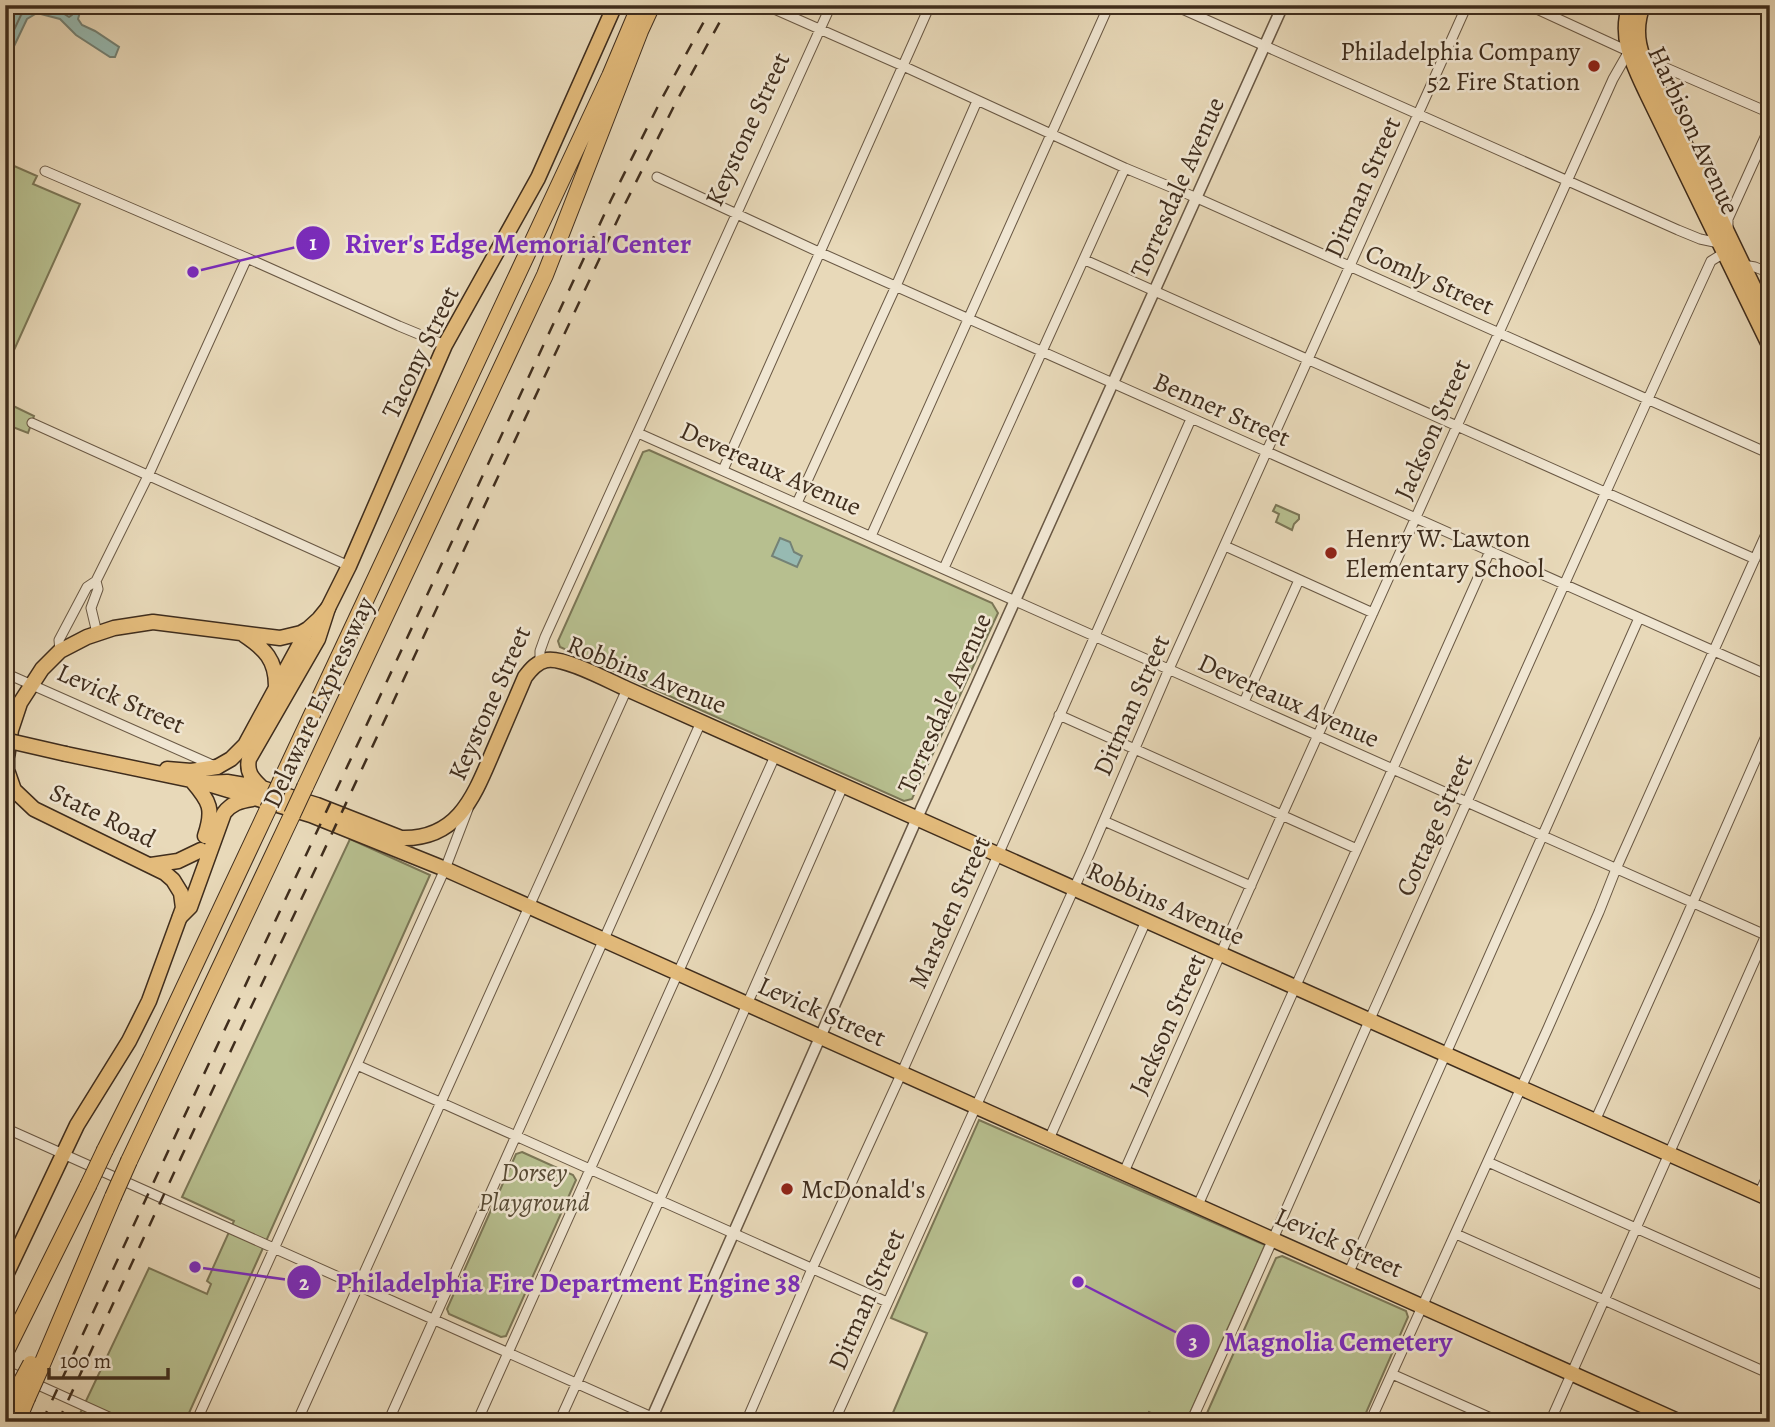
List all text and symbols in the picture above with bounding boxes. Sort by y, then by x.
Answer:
place label: Philadelphia Company 52 Fire Station [1340,34,1580,99]
street label: Harbison Avenue [1639,40,1748,220]
street label: Keystone Street [697,46,799,212]
marker: Philadelphia Company 52 Fire Station [1586,58,1602,74]
street label: Torresdale Avenue [1122,91,1233,283]
street label: Ditman Street [1316,111,1409,263]
callout: River's Edge Memorial Center [296,218,705,267]
text: River's Edge Memorial Center [345,225,692,263]
text: 1 [309,229,317,257]
street label: Comly Street [1360,236,1500,324]
street label: Tacony Street [373,280,468,424]
street label: Jackson Street [1386,353,1479,505]
street label: Benner Street [1148,364,1296,455]
street label: Devereaux Avenue [675,413,867,524]
place label: Henry W. Lawton Elementary School [1345,521,1544,586]
marker: Henry W. Lawton Elementary School [1323,545,1339,561]
street label: Delaware Expressway [254,591,383,813]
street label: Torresdale Avenue [889,607,1000,799]
street label: Keystone Street [440,620,539,786]
street label: Robbins Avenue [562,627,732,722]
street label: Ditman Street [1085,629,1178,781]
street label: Devereaux Avenue [1193,645,1385,756]
street label: Levick Street [51,655,191,742]
street label: Cottage Street [1388,748,1481,902]
street label: State Road [44,775,162,856]
street label: Marsden Street [900,830,999,994]
street label: Robbins Avenue [1081,853,1250,954]
street label: Jackson Street [1121,948,1214,1100]
street label: Levick Street [752,968,892,1055]
park label: Dorsey Playground [478,1155,590,1220]
place label: McDonald's [801,1172,926,1207]
marker: McDonald's [779,1181,795,1197]
street label: Levick Street [1269,1199,1409,1286]
street label: Ditman Street [820,1223,913,1375]
callout: Philadelphia Fire Department Engine 38 [286,1258,814,1307]
text: Philadelphia Fire Department Engine 38 [335,1264,801,1302]
text: 2 [299,1269,309,1297]
callout: Magnolia Cemetery [1175,1317,1466,1366]
text: Magnolia Cemetery [1224,1323,1453,1361]
text: 3 [1188,1328,1198,1356]
scale bar [49,1336,168,1380]
text: 100 m [60,1347,111,1375]

